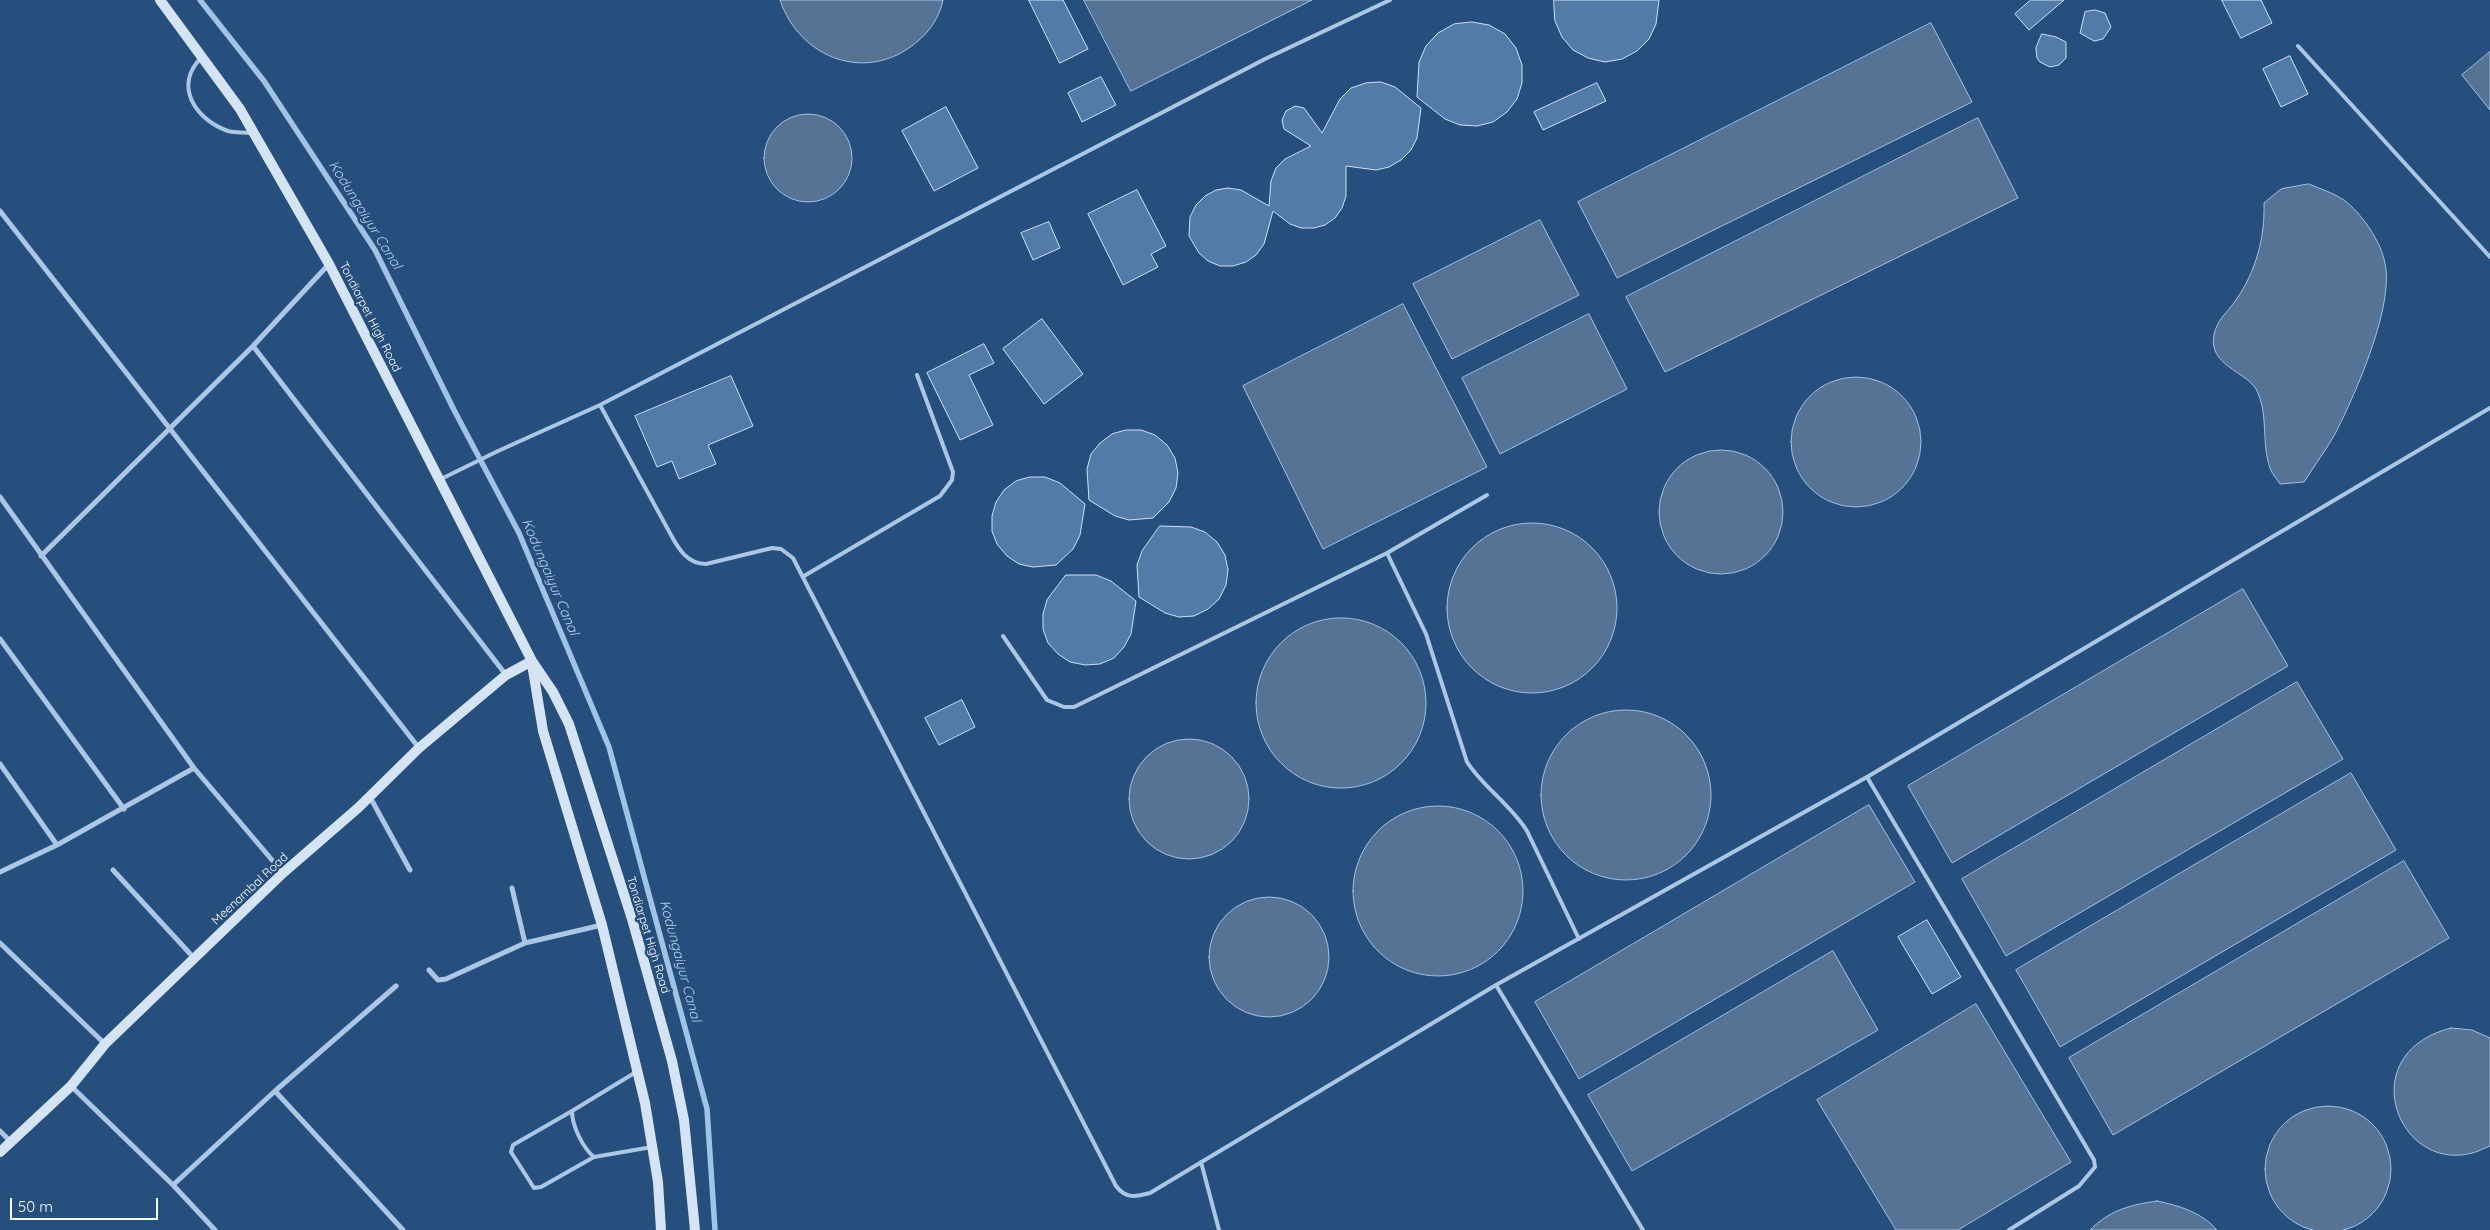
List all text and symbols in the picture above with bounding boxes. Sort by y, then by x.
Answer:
water label: Kodungaiyur Canal [325,158,405,272]
street label: Tondiarpet High Road [336,260,404,374]
water label: Kodungaiyur Canal [518,516,582,638]
street label: Meenambal Road [209,850,291,928]
street label: Tondiarpet High Road [623,875,673,995]
water label: Kodungaiyur Canal [656,898,704,1024]
scale bar [12,1188,160,1220]
text: 50 m [18,1197,53,1216]

